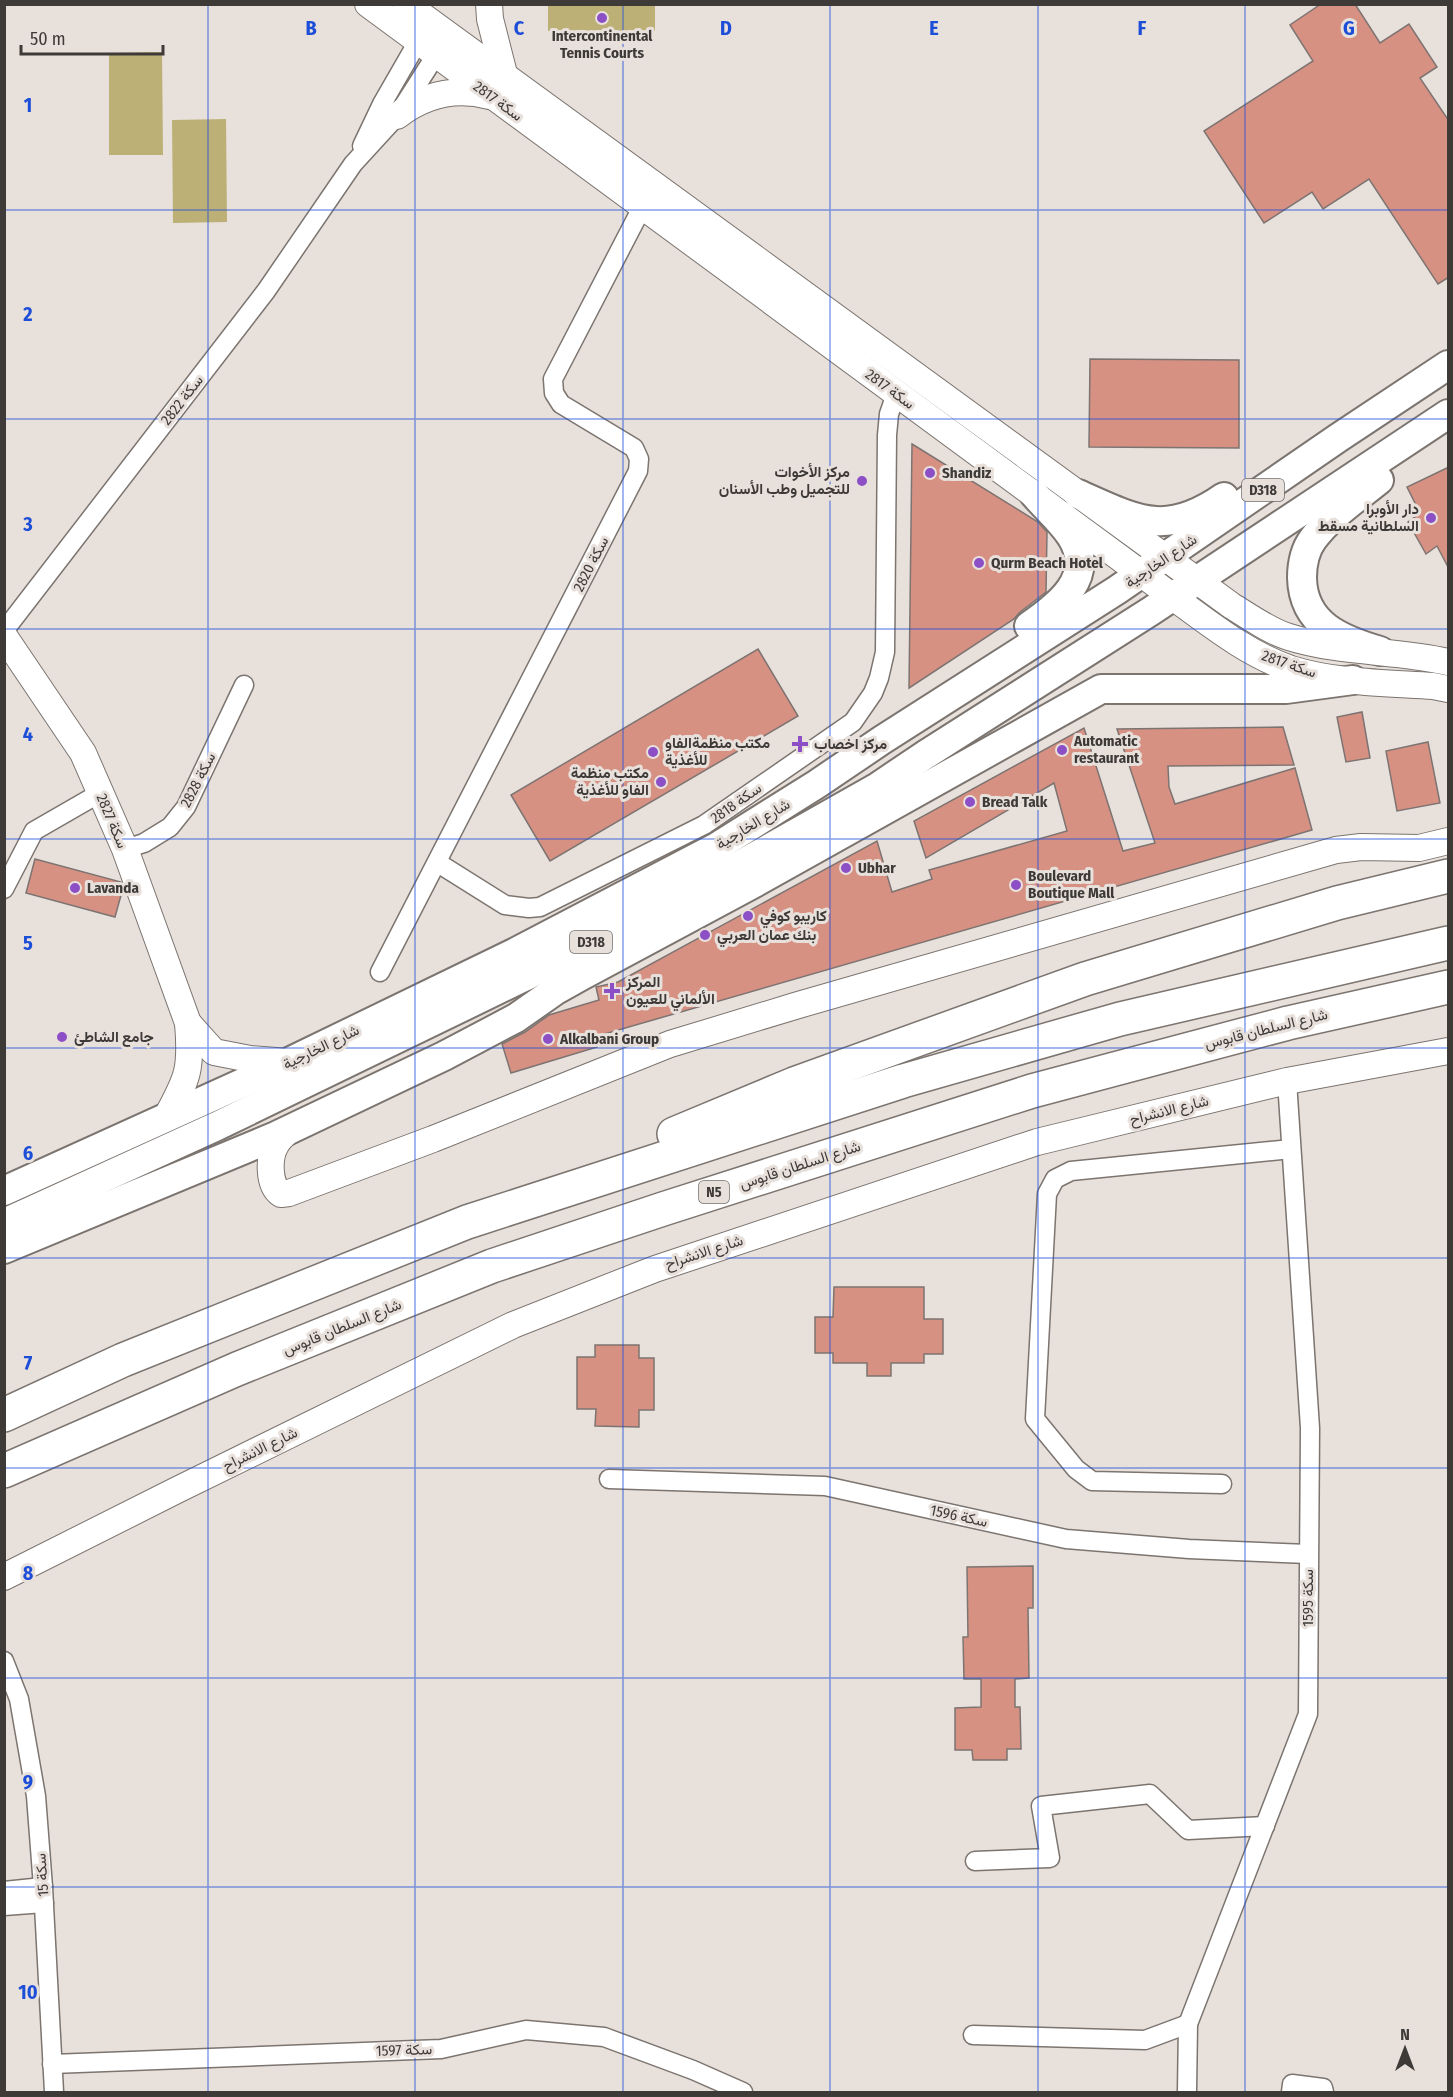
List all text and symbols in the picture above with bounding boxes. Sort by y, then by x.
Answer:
marker: Intercontinental Tennis Courts [595,11,609,25]
text: B [305,16,317,40]
text: C [514,16,525,40]
text: D [720,16,732,40]
text: E [929,16,939,40]
text: F [1138,16,1147,40]
text: G [1343,16,1355,40]
scale bar [21,18,164,56]
place label: Intercontinental Tennis Courts [552,27,653,62]
text: 50 m [30,28,66,50]
street label: سكة 2817 [470,77,526,125]
text: 1 [24,93,32,117]
text: 2 [22,302,33,326]
street label: سكة 2817 [862,365,918,413]
street label: سكة 2822 [157,371,207,428]
place label: مركز الأخوات للتجميل وطب الأسنان [719,463,850,498]
place label: Shandiz [942,464,992,482]
marker: Shandiz [923,466,937,480]
marker: مركز الأخوات للتجميل وطب الأسنان [855,474,869,488]
road number: D318 [1242,479,1284,501]
place label: دار الأوبرا السلطانية مسقط [1318,500,1419,535]
marker: دار الأوبرا السلطانية مسقط [1424,511,1438,525]
text: 3 [22,512,33,536]
street label: شارع الخارجية [1122,530,1202,593]
street label: سكة 2820 [570,533,613,594]
place label: Qurm Beach Hotel [991,554,1104,572]
marker: Qurm Beach Hotel [972,556,986,570]
street label: سكة 2817 [1259,646,1319,682]
text: 4 [23,722,33,746]
place label: Automatic restaurant [1073,732,1140,767]
place label: مكتب منظمةالفاو للأغذية [665,734,770,769]
marker: مركز اخصاب [791,735,809,753]
place label: مركز اخصاب [814,735,887,753]
marker: Automatic restaurant [1055,743,1069,757]
marker: مكتب منظمةالفاو للأغذية [646,745,660,759]
street label: سكة 2828 [177,750,219,810]
place label: مكتب منظمة الفاو للأغذية [571,764,649,799]
marker: مكتب منظمة الفاو للأغذية [654,775,668,789]
street label: سكة 2818 [707,779,765,827]
street label: سكة 2827 [93,791,132,851]
place label: Bread Talk [982,793,1048,811]
street label: شارع الخارجية [713,795,794,855]
marker: Bread Talk [963,795,977,809]
place label: Ubhar [858,859,896,877]
marker: Ubhar [839,861,853,875]
place label: Boulevard Boutique Mall [1028,867,1115,902]
marker: Boulevard Boutique Mall [1009,878,1023,892]
place label: Lavanda [87,879,139,897]
marker: Lavanda [68,881,82,895]
place label: كاريبو كوفي [760,907,827,929]
marker: كاريبو كوفي [741,909,755,923]
place label: بنك عمان العربي [717,926,816,948]
marker: بنك عمان العربي [698,928,712,942]
text: 5 [23,931,33,955]
road number: D318 [570,931,612,953]
place label: المركز الألماني للعيون [625,973,715,1012]
marker: المركز الألماني للعيون [603,982,621,1000]
street label: شارع السلطان قابوس [1203,1005,1330,1055]
street label: شارع الخارجية [280,1021,363,1075]
place label: جامع الشاطئ [74,1028,154,1047]
marker: جامع الشاطئ [55,1030,69,1044]
place label: Alkalbani Group [559,1030,659,1048]
marker: Alkalbani Group [541,1032,555,1046]
street label: شارع الانشراح [1128,1091,1211,1130]
street label: شارع السلطان قابوس [737,1137,864,1195]
text: 6 [23,1141,33,1165]
road number: N5 [699,1181,729,1203]
street label: شارع الانشراح [663,1231,746,1275]
street label: شارع السلطان قابوس [280,1295,405,1361]
text: 7 [24,1351,33,1375]
street label: شارع الانشراح [220,1423,301,1477]
street label: سكة 1596 [929,1501,989,1531]
text: 8 [23,1561,34,1585]
street label: سكة 1595 [1299,1569,1317,1627]
text: 9 [23,1770,33,1794]
street label: سكة 15 [31,1852,52,1897]
text: 10 [18,1980,38,2004]
north arrow [1375,2019,1435,2079]
text: N [1400,2025,1410,2044]
street label: سكة 1597 [375,2040,433,2060]

